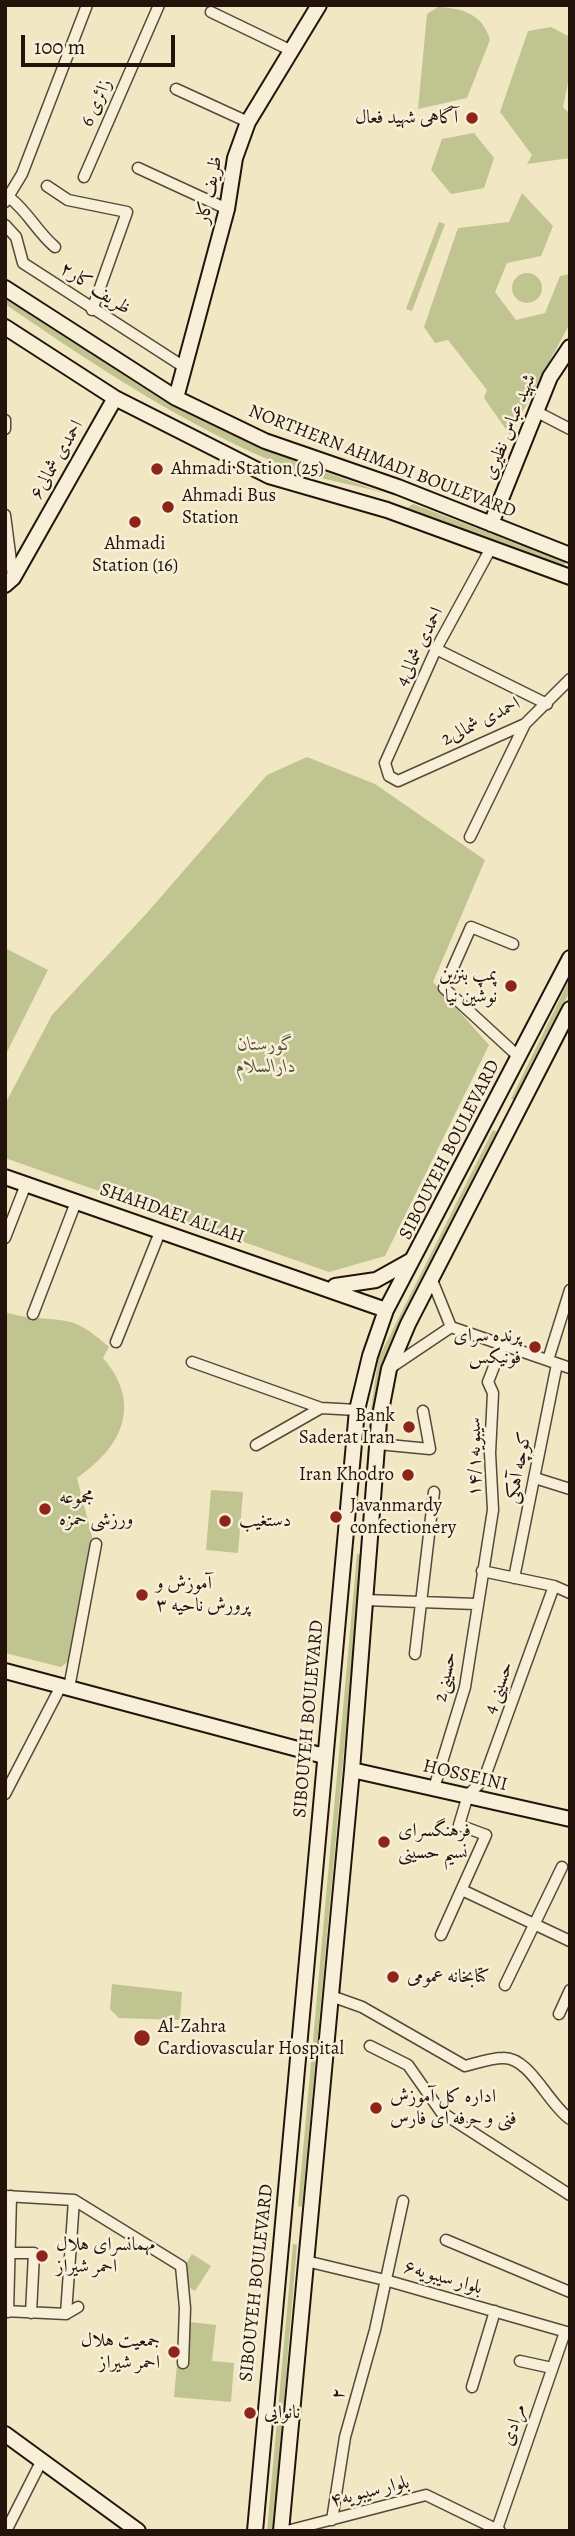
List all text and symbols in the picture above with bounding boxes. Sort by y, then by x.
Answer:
scale bar [24,21,178,65]
text: 100 m [34,33,85,61]
street label: 6 زائری [76,76,118,130]
place label: آگاهی شهید فعال [355,107,458,129]
marker: آگاهی شهید فعال [464,110,480,126]
street label: ظریف کار [192,154,228,226]
street label: ۲ظریف کار [55,258,135,320]
street label: شهید عباس نظیری [478,371,542,483]
street label: NORTHERN AHMADI BOULEVARD [245,400,519,524]
street label: احمدی شمالی۶ [25,416,89,504]
place label: Ahmadi Station (25) [171,458,324,480]
marker: Ahmadi Station (25) [149,461,165,477]
place label: Ahmadi Bus Station [182,485,276,529]
marker: Ahmadi Bus Station [160,499,176,515]
marker: Ahmadi Station (16) [127,514,143,530]
place label: Ahmadi Station (16) [92,533,178,577]
street label: 4احمدی شمالی [391,604,449,690]
street label: 2احمدی شمالی [438,692,524,752]
place label: پمپ بنزین نوشین نیا [439,964,497,1008]
marker: پمپ بنزین نوشین نیا [503,978,519,994]
park label: گورستان دارالسلام [236,1034,296,1078]
street label: SIBOUYEH BOULEVARD [395,1056,505,1244]
street label: SHAHDAEI ALLAH [97,1179,247,1249]
place label: پرنده سرای فونیکس [453,1325,521,1369]
marker: پرنده سرای فونیکس [527,1339,543,1355]
place label: Bank Saderat Iran [299,1405,395,1449]
street label: سیبویه۱۴/۱ [464,1417,486,1497]
marker: Bank Saderat Iran [401,1419,417,1435]
street label: کوچه آهکی [501,1430,537,1506]
place label: Iran Khodro [299,1464,394,1486]
marker: Iran Khodro [400,1467,416,1483]
place label: مجموعه ورزشی حمزه [59,1487,133,1531]
place label: Javanmardy confectionery [350,1495,456,1539]
marker: مجموعه ورزشی حمزه [37,1501,53,1517]
marker: Javanmardy confectionery [328,1509,344,1525]
place label: دستغیب [239,1510,291,1532]
marker: دستغیب [217,1513,233,1529]
place label: آموزش و پرورش ناحیه ۳ [156,1573,250,1617]
marker: آموزش و پرورش ناحیه ۳ [134,1587,150,1603]
street label: SIBOUYEH BOULEVARD [289,1619,329,1819]
street label: حسینی2 [430,1650,462,1704]
street label: حسینی 4 [479,1659,519,1717]
street label: HOSSEINI [420,1755,510,1797]
place label: فرهنگسرای نسیم حسینی [398,1820,471,1864]
marker: فرهنگسرای نسیم حسینی [376,1834,392,1850]
place label: کتابخانه عمومی [407,1966,490,1988]
marker: کتابخانه عمومی [385,1969,401,1985]
place label: Al-Zahra Cardiovascular Hospital [158,2016,344,2060]
marker: Al-Zahra Cardiovascular Hospital [132,2028,152,2048]
place label: اداره کل آموزش فنی و حرفه ای فارس [390,2086,517,2130]
marker: اداره کل آموزش فنی و حرفه ای فارس [368,2100,384,2116]
street label: SIBOUYEH BOULEVARD [235,2183,279,2383]
place label: مهمانسرای هلال احمر شیراز [56,2234,155,2278]
marker: مهمانسرای هلال احمر شیراز [34,2248,50,2264]
street label: ۶بلوار سیبویه [401,2256,485,2300]
place label: جمعیت هلال احمر شیراز [81,2330,160,2374]
marker: جمعیت هلال احمر شیراز [166,2344,182,2360]
street label: ۲ [327,2386,351,2402]
street label: مرادی [496,2401,532,2449]
place label: نانوایی [264,2402,300,2424]
marker: نانوایی [242,2405,258,2421]
street label: ۴بلوار سیبویه [328,2471,412,2513]

